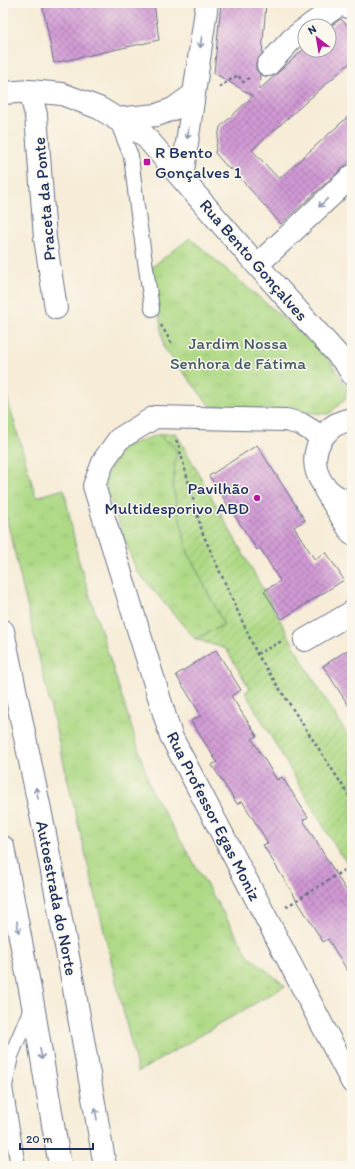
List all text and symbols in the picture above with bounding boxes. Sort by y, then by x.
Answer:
north arrow [297,18,337,58]
text: N [306,22,319,37]
one-way arrow [197,35,205,48]
one-way arrow [185,126,192,139]
street label: Praceta da Ponte [29,136,59,262]
place label: R Bento Gonçalves 1 [155,142,242,182]
marker: R Bento Gonçalves 1 [142,157,152,167]
street label: Rua Bento Gonçalves [196,195,312,325]
one-way arrow [318,198,328,207]
park label: Jardim Nossa Senhora de Fátima [170,333,306,373]
place label: Pavilhão Multidesporivo ABD [105,478,249,518]
marker: Pavilhão Multidesporivo ABD [252,493,262,503]
street label: Rua Professor Egas Moniz [163,728,265,904]
one-way arrow [33,787,41,800]
street label: Autoestrada do Norte [32,819,82,977]
one-way arrow [14,920,22,933]
one-way arrow [37,1048,45,1061]
one-way arrow [92,1108,100,1121]
scale bar [20,1125,93,1151]
text: 20 m [26,1132,53,1146]

